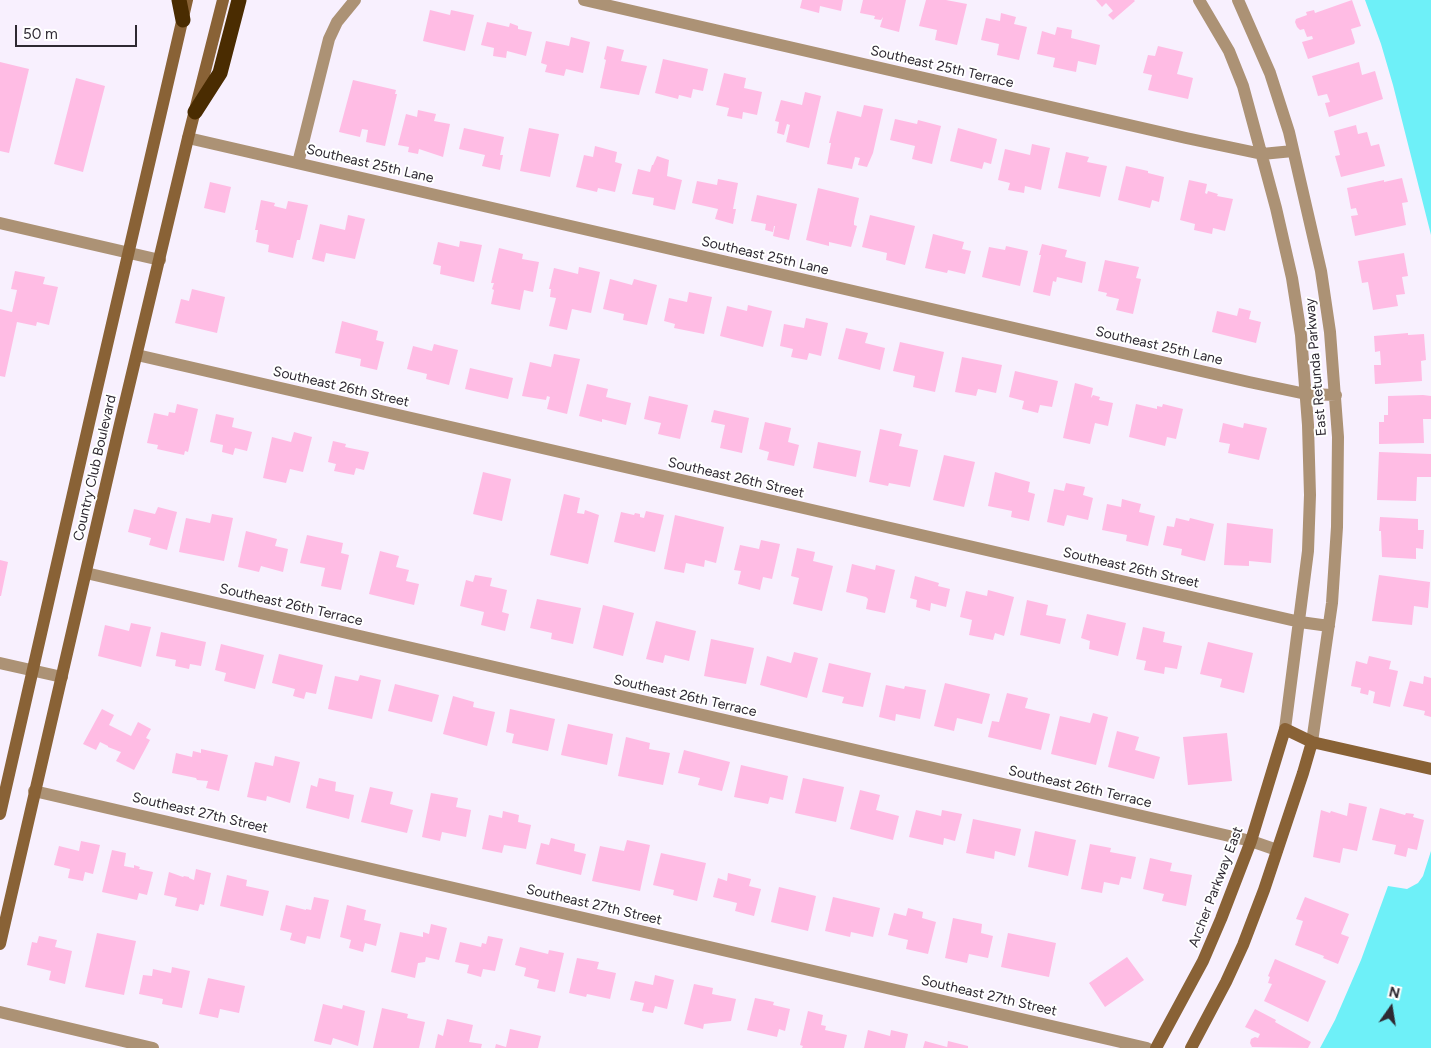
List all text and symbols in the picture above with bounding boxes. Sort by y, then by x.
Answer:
scale bar [18,15,140,47]
text: 50 m [23,25,58,43]
street label: Southeast 25th Terrace [869,42,1015,92]
street label: Southeast 25th Lane [305,141,435,187]
street label: Southeast 25th Lane [700,233,830,279]
street label: East Retunda Parkway [1302,297,1330,437]
street label: Southeast 25th Lane [1094,323,1224,369]
street label: Southeast 26th Street [271,363,411,411]
street label: Country Club Boulevard [70,393,120,543]
street label: Southeast 26th Street [666,454,806,502]
street label: Southeast 26th Street [1061,544,1201,592]
street label: Southeast 26th Terrace [218,580,364,630]
street label: Southeast 26th Terrace [612,671,758,721]
street label: Southeast 26th Terrace [1007,762,1153,812]
street label: Southeast 27th Street [130,789,270,837]
street label: Archer Parkway East [1185,824,1247,950]
street label: Southeast 27th Street [524,881,664,929]
street label: Southeast 27th Street [919,972,1059,1020]
north arrow [1366,983,1416,1033]
text: N [1387,983,1402,1002]

